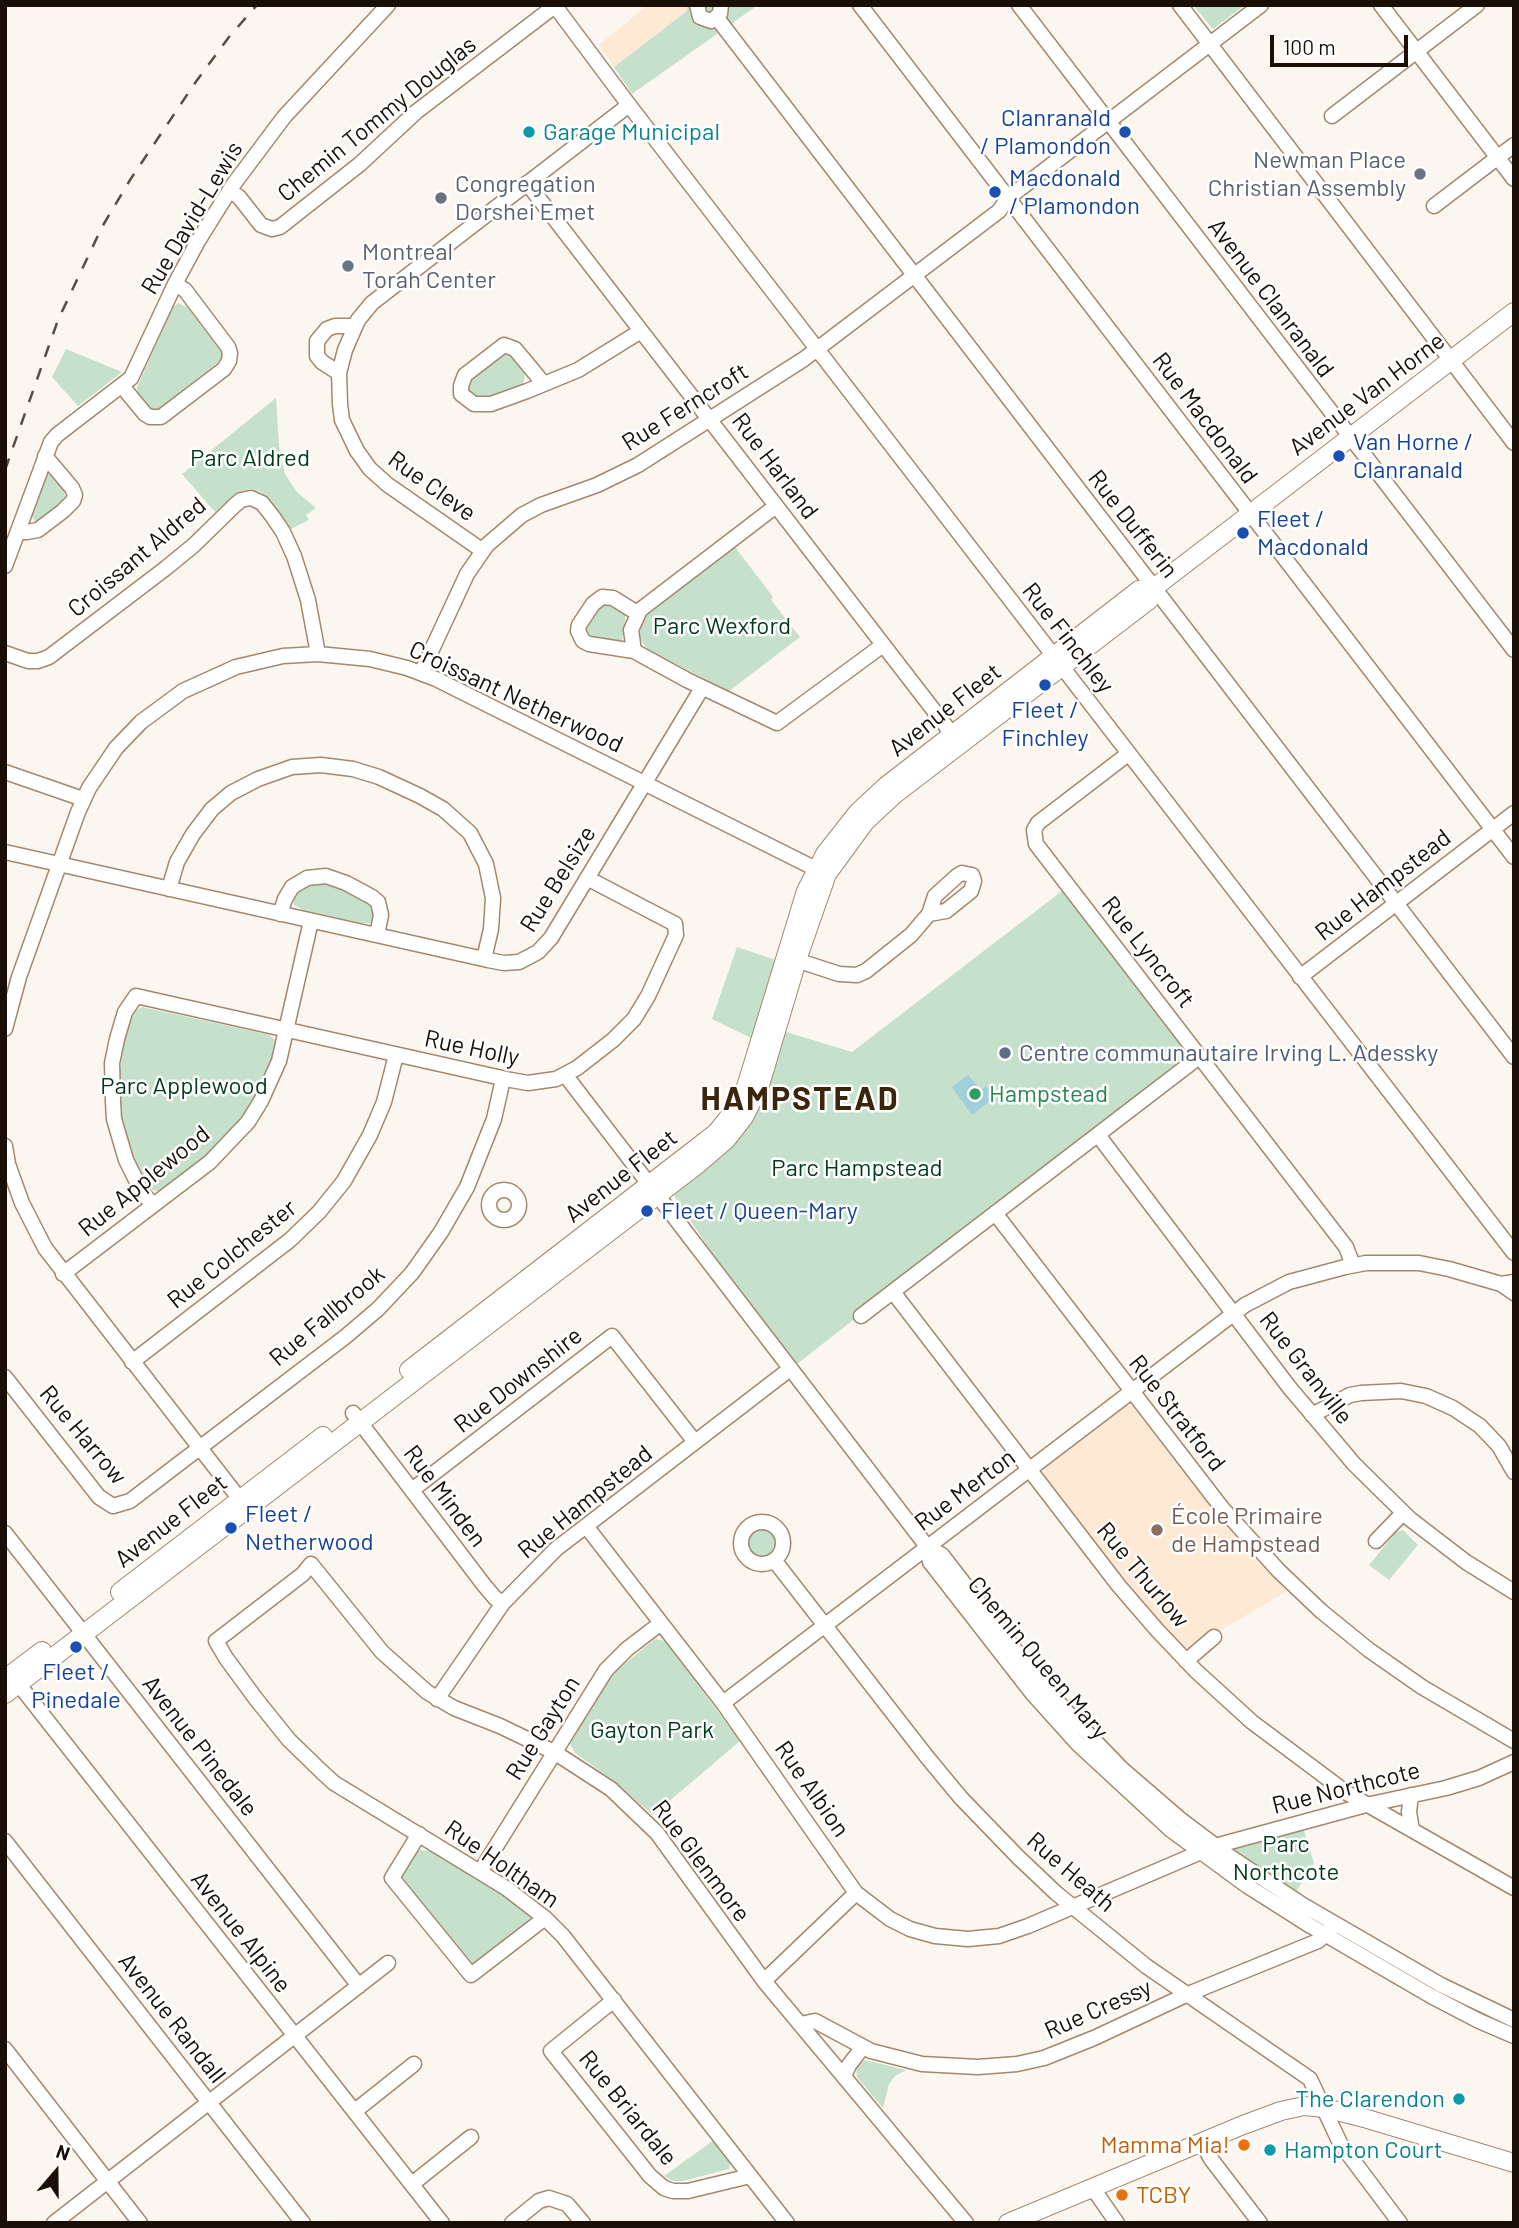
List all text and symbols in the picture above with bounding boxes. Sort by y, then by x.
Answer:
scale bar [1274,21,1412,65]
street label: Chemin Tommy Douglas [272,30,482,208]
text: 100 m [1283,34,1336,59]
place label: Clanranald / Plamondon [980,104,1111,160]
place label: Garage Municipal [543,118,720,146]
marker: Garage Municipal [521,124,537,140]
marker: Clanranald / Plamondon [1117,124,1133,140]
street label: Rue David-Lewis [135,136,249,300]
place label: Newman Place Christian Assembly [1208,146,1406,202]
place label: Macdonald / Plamondon [1009,164,1140,220]
marker: Newman Place Christian Assembly [1412,166,1428,182]
place label: Congregation Dorshei Emet [455,170,596,226]
marker: Macdonald / Plamondon [987,184,1003,200]
marker: Congregation Dorshei Emet [433,190,449,206]
street label: Avenue Clanranald [1202,213,1340,383]
place label: Montreal Torah Center [362,238,496,294]
marker: Montreal Torah Center [340,258,356,274]
street label: Avenue Van Horne [1284,326,1450,462]
street label: Rue Macdonald [1146,347,1264,489]
street label: Rue Ferncroft [617,357,753,457]
street label: Rue Harland [726,407,824,525]
place label: Van Horne / Clanranald [1353,428,1473,484]
park label: Parc Aldred [190,444,310,472]
street label: Rue Cleve [382,445,482,527]
marker: Van Horne / Clanranald [1331,448,1347,464]
street label: Rue Dufferin [1082,464,1184,584]
street label: Croissant Aldred [62,491,212,623]
place label: Fleet / Macdonald [1257,505,1369,561]
marker: Fleet / Macdonald [1235,525,1251,541]
street label: Rue Finchley [1016,577,1120,699]
park label: Parc Wexford [653,612,791,640]
street label: Croissant Netherwood [405,635,627,759]
street label: Avenue Fleet [883,657,1007,763]
marker: Fleet / Finchley [1037,677,1053,693]
place label: Fleet / Finchley [1002,696,1088,752]
street label: Rue Belsize [514,821,602,937]
street label: Rue Hampstead [1309,823,1457,947]
street label: Rue Lyncroft [1096,890,1200,1014]
street label: Rue Holly [422,1024,522,1072]
place label: Centre communautaire Irving L. Adessky [1019,1039,1438,1067]
marker: Centre communautaire Irving L. Adessky [997,1045,1013,1061]
park label: Parc Applewood [100,1072,268,1100]
district label: HAMPSTEAD [702,1080,898,1118]
place label: Hampstead [989,1080,1108,1108]
marker: Hampstead [967,1086,983,1102]
street label: Rue Applewood [73,1119,215,1243]
street label: Avenue Fleet [559,1123,683,1229]
park label: Parc Hampstead [771,1154,943,1182]
street label: Rue Colchester [162,1193,302,1315]
place label: Fleet / Queen-Mary [661,1197,858,1225]
marker: Fleet / Queen-Mary [639,1203,655,1219]
street label: Rue Fallbrook [264,1260,390,1372]
street label: Rue Granville [1253,1306,1359,1430]
street label: Rue Downshire [448,1321,588,1439]
street label: Rue Stratford [1123,1349,1231,1477]
street label: Rue Harrow [33,1380,133,1490]
street label: Rue Minden [397,1439,493,1553]
street label: Rue Hampstead [512,1439,658,1565]
street label: Rue Merton [909,1443,1021,1537]
street label: Avenue Fleet [109,1468,233,1574]
place label: Fleet / Netherwood [245,1500,374,1556]
place label: École Primaire de Hampstead [1171,1502,1323,1558]
street label: Rue Thurlow [1091,1516,1195,1634]
marker: Fleet / Netherwood [223,1520,239,1536]
marker: École Primaire de Hampstead [1149,1522,1165,1538]
street label: Chemin Queen Mary [961,1571,1115,1745]
marker: Fleet / Pinedale [68,1639,84,1655]
place label: Fleet / Pinedale [31,1658,121,1714]
street label: Avenue Pinedale [136,1670,264,1822]
street label: Rue Gayton [500,1671,586,1785]
park label: Gayton Park [590,1716,714,1744]
street label: Rue Albion [769,1735,855,1843]
street label: Rue Northcote [1269,1756,1423,1820]
street label: Rue Glenmore [646,1794,756,1928]
street label: Rue Holtham [439,1814,565,1914]
street label: Rue Heath [1021,1826,1121,1918]
park label: Parc Northcote [1233,1830,1339,1886]
street label: Avenue Alpine [185,1866,297,1998]
street label: Avenue Randall [112,1947,232,2089]
street label: Rue Cressy [1040,1973,1156,2045]
street label: Rue Briardale [573,2045,683,2171]
place label: The Clarendon [1295,2085,1445,2113]
marker: The Clarendon [1451,2091,1467,2107]
place label: Mamma Mia! [1101,2131,1230,2159]
place label: Hampton Court [1284,2136,1443,2164]
north arrow [21,2137,91,2207]
marker: Mamma Mia! [1236,2137,1252,2153]
text: N [53,2139,73,2165]
marker: Hampton Court [1262,2142,1278,2158]
place label: TCBY [1136,2181,1191,2209]
marker: TCBY [1114,2187,1130,2203]

